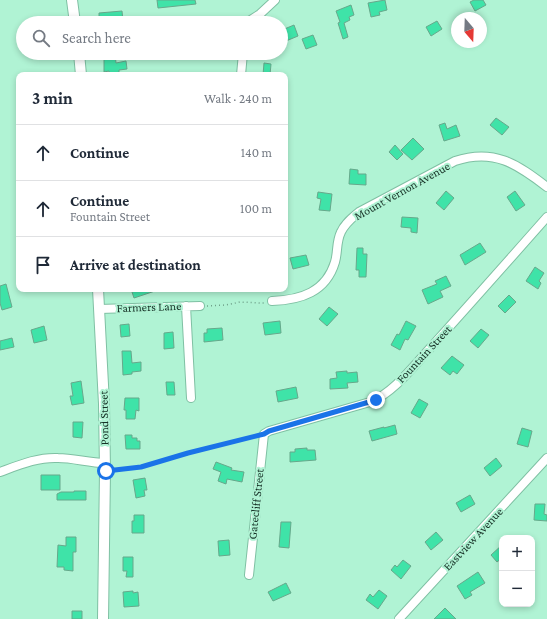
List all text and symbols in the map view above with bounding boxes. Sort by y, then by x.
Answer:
north arrow [451,12,487,48]
search box [16,16,288,60]
icon: search [30,27,52,49]
text: Search here [62,30,131,46]
text: 3 min [32,89,73,108]
text: Walk · 240 m [204,91,272,106]
icon: ahead [32,142,54,164]
text: Continue [70,145,129,161]
text: 140 m [241,145,272,160]
street label: Mount Vernon Avenue [352,159,452,223]
text: Continue [70,193,129,209]
icon: ahead [32,198,54,220]
text: 100 m [240,201,272,216]
text: Fountain Street [70,209,150,224]
icon: arrive [32,254,54,276]
text: Arrive at destination [70,257,201,273]
street label: Farmers Lane [116,299,182,315]
street label: Fountain Street [394,321,455,386]
street label: Pond Street [97,389,111,446]
route end [367,391,385,409]
route start [97,462,115,480]
street label: Gatecliff Street [245,467,267,540]
street label: Eastview Avenue [440,505,506,573]
map controls [499,535,535,607]
button: + [499,535,535,571]
button: − [499,571,535,607]

